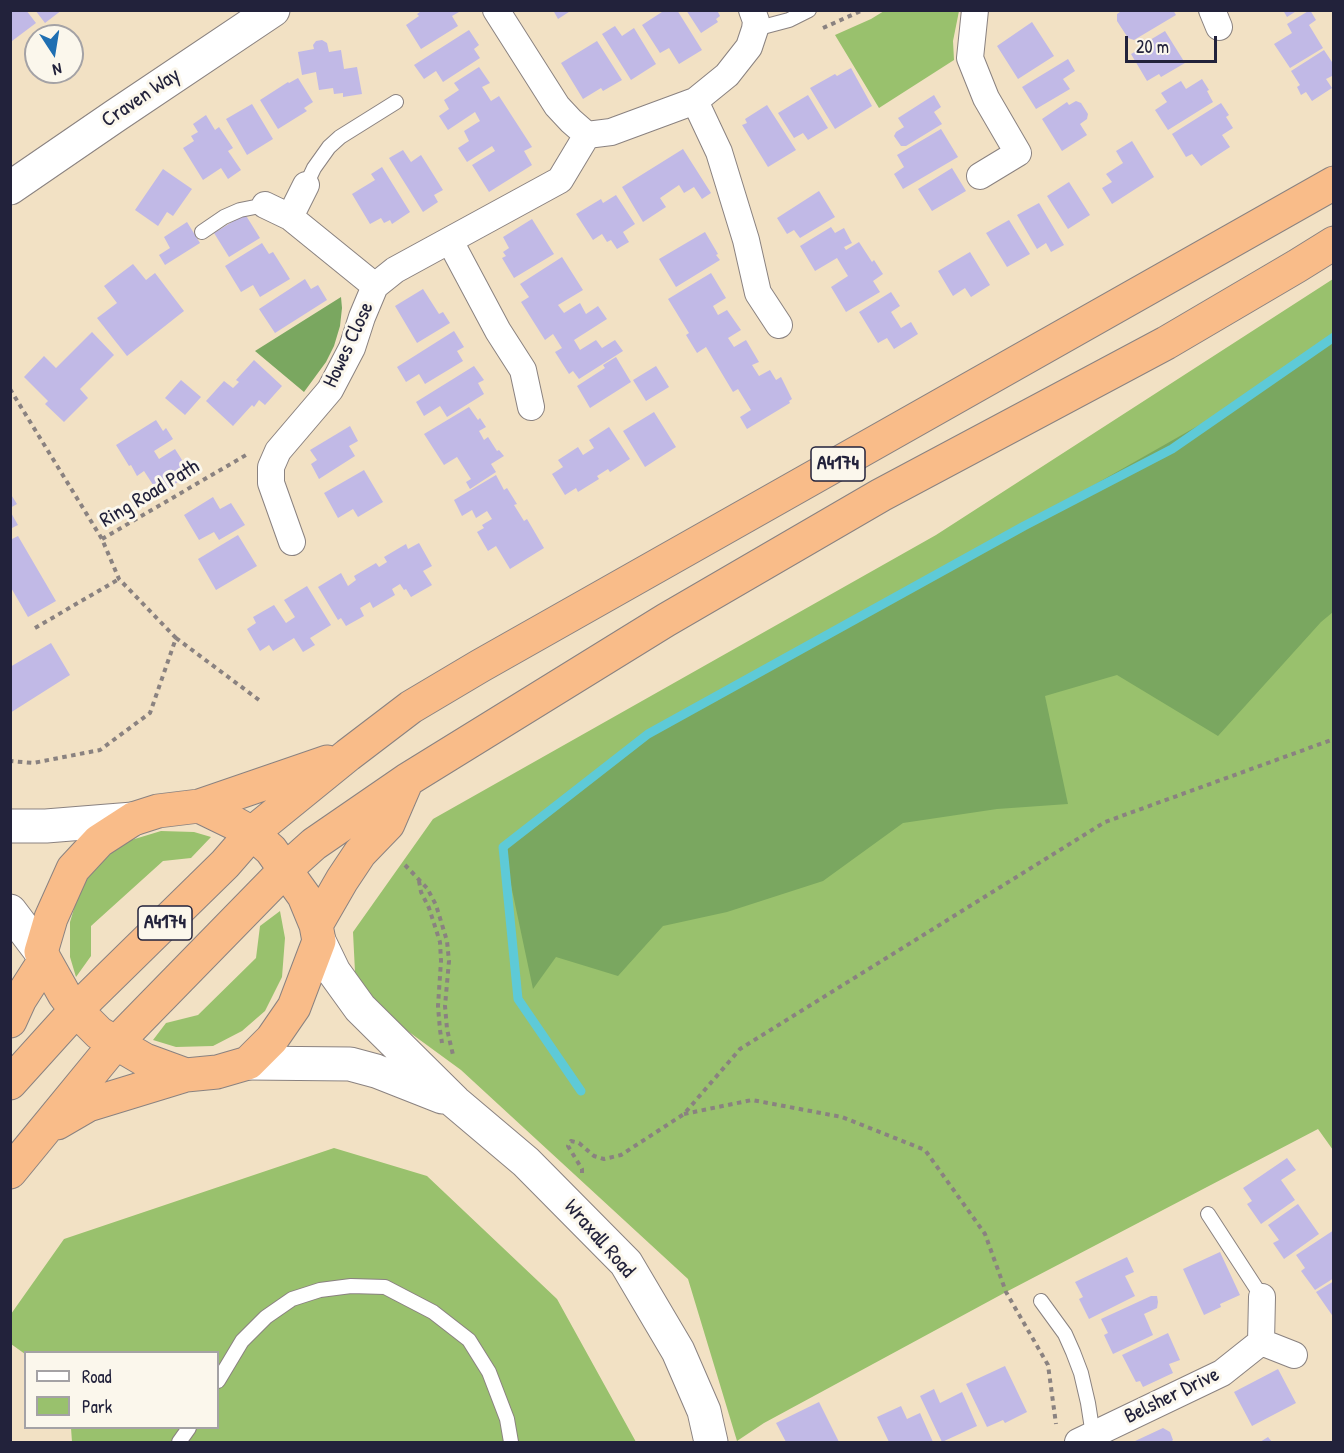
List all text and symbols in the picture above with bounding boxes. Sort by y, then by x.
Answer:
north arrow [24,24,84,84]
scale bar [1128,24,1220,62]
text: 20 m [1136,34,1169,59]
text: N [51,58,64,81]
street label: Craven Way [97,63,185,133]
street label: Howes Close [318,298,380,392]
road number: A4174 [811,447,865,481]
street label: Ring Road Path [96,454,204,534]
road number: A4174 [138,906,192,940]
street label: Wraxall Road [558,1195,640,1283]
legend [24,1351,219,1429]
street label: Belsher Drive [1121,1362,1223,1430]
text: Road [82,1364,112,1389]
text: Park [82,1394,112,1419]

